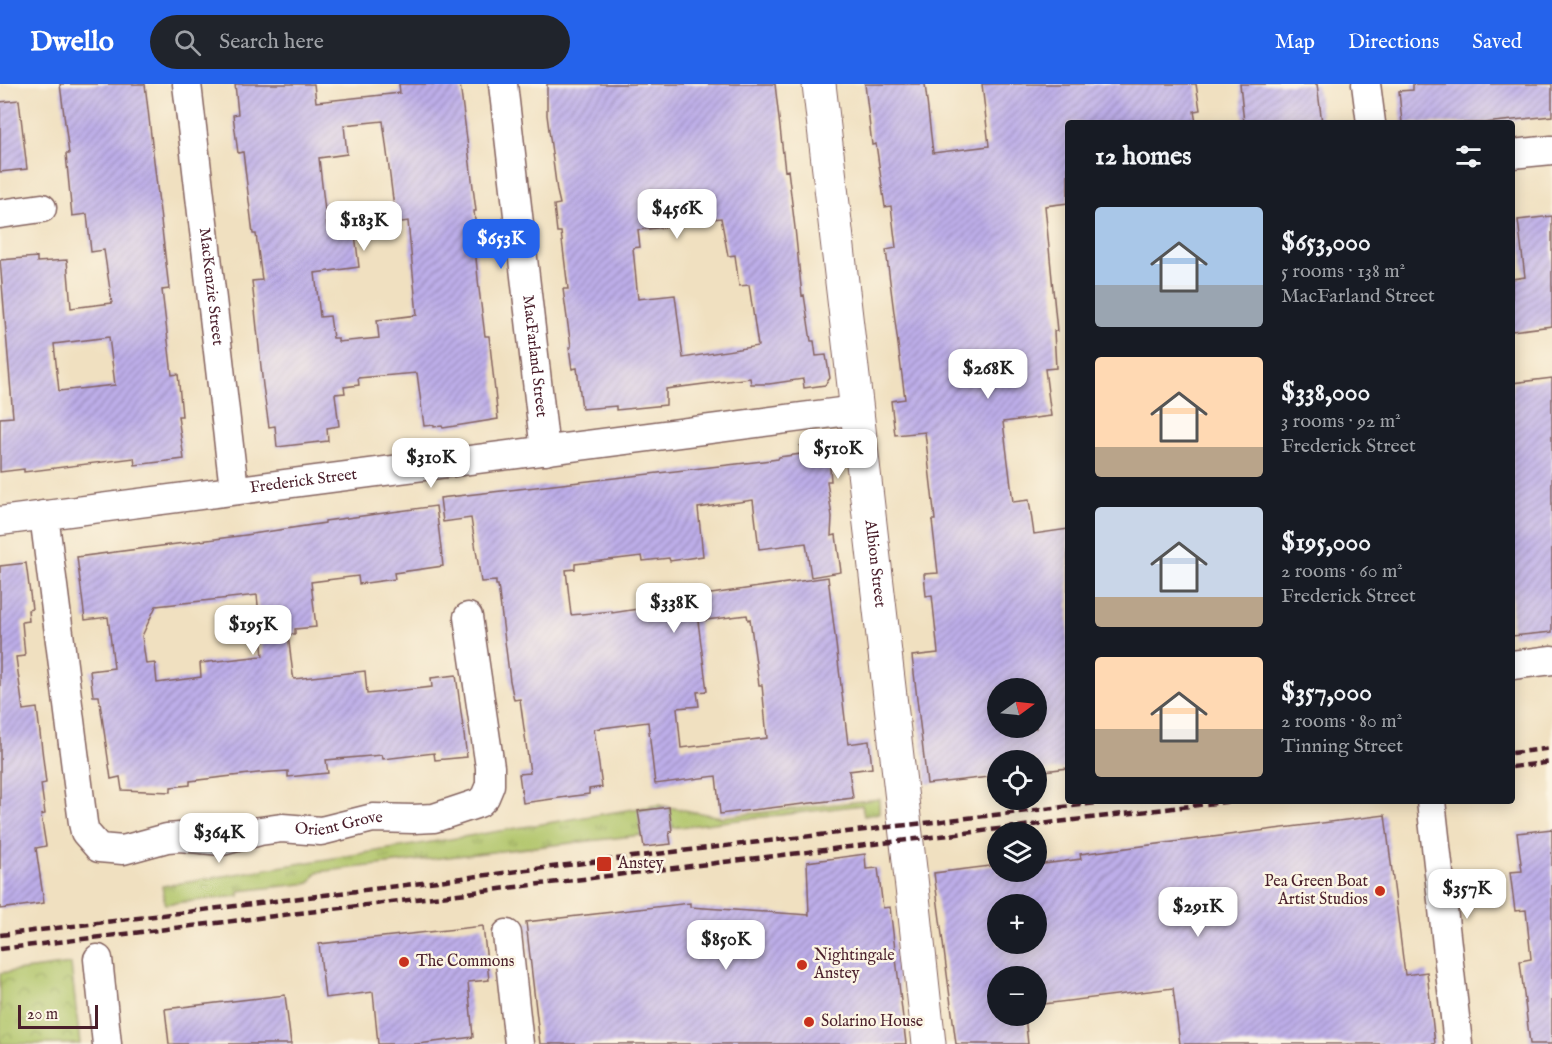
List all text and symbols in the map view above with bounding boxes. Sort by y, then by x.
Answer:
search box [150,15,570,69]
text: Dwello [30,25,114,60]
icon: search [171,26,204,59]
text: Search here [219,28,324,56]
text: Map [1275,29,1315,56]
text: Directions [1348,29,1439,56]
text: Saved [1472,29,1522,56]
text: 12 homes [1095,140,1191,173]
icon: filters [1452,140,1485,173]
pin: $456K [635,189,719,240]
text: $456K [652,196,702,221]
pin: $183K [322,201,406,252]
text: $183K [340,208,388,233]
pin: $653K [459,219,543,270]
text: $653K [477,226,525,251]
text: $653,000 [1281,226,1371,259]
street label: MacKenzie Street [194,227,227,347]
icon: home [1143,231,1215,303]
text: 5 rooms · 138 m² [1281,259,1405,284]
text: MacFarland Street [1281,284,1435,309]
street label: MacFarland Street [517,294,551,419]
pin: $268K [946,349,1030,400]
text: $268K [962,356,1014,381]
text: $338,000 [1281,376,1370,409]
icon: home [1143,381,1215,453]
text: 3 rooms · 92 m² [1281,409,1401,434]
pin: $510K [796,429,880,480]
text: Frederick Street [1281,434,1416,459]
text: $510K [813,436,863,461]
pin: $310K [389,438,473,489]
text: $310K [406,445,456,470]
street label: Frederick Street [249,465,359,499]
street label: Albion Street [859,518,890,609]
text: $195,000 [1281,526,1371,559]
icon: home [1143,531,1215,603]
text: 2 rooms · 60 m² [1281,559,1403,584]
pin: $338K [632,583,716,634]
text: Frederick Street [1281,584,1416,609]
text: $338K [650,590,698,615]
pin: $195K [211,605,295,656]
text: $195K [229,612,277,637]
text: $357,000 [1281,676,1372,709]
north arrow [987,678,1047,738]
map controls [987,678,1047,1026]
icon: home [1143,681,1215,753]
text: 2 rooms · 80 m² [1281,709,1402,734]
text: Tinning Street [1281,734,1403,759]
button: locate [987,750,1047,810]
street label: Orient Grove [294,807,383,841]
pin: $364K [177,813,261,864]
text: $364K [193,820,245,845]
button: layers [987,822,1047,882]
place label: Anstey [617,854,664,874]
marker: Anstey [595,855,613,873]
pin: $357K [1425,869,1509,920]
place label: Pea Green Boat Artist Studios [1264,872,1369,910]
text: $357K [1442,876,1492,901]
marker: Pea Green Boat Artist Studios [1373,884,1387,898]
pin: $291K [1156,887,1240,938]
button: + [987,894,1047,954]
text: $291K [1172,894,1224,919]
pin: $850K [684,920,768,971]
text: $850K [701,927,751,952]
place label: Nightingale Anstey [813,946,895,984]
place label: The Commons [416,952,515,972]
marker: The Commons [397,955,411,969]
marker: Nightingale Anstey [795,958,809,972]
button: − [987,966,1047,1026]
scale bar [18,1002,98,1030]
text: 20 m [27,1005,58,1025]
place label: Solarino House [821,1012,923,1032]
marker: Solarino House [802,1015,816,1029]

